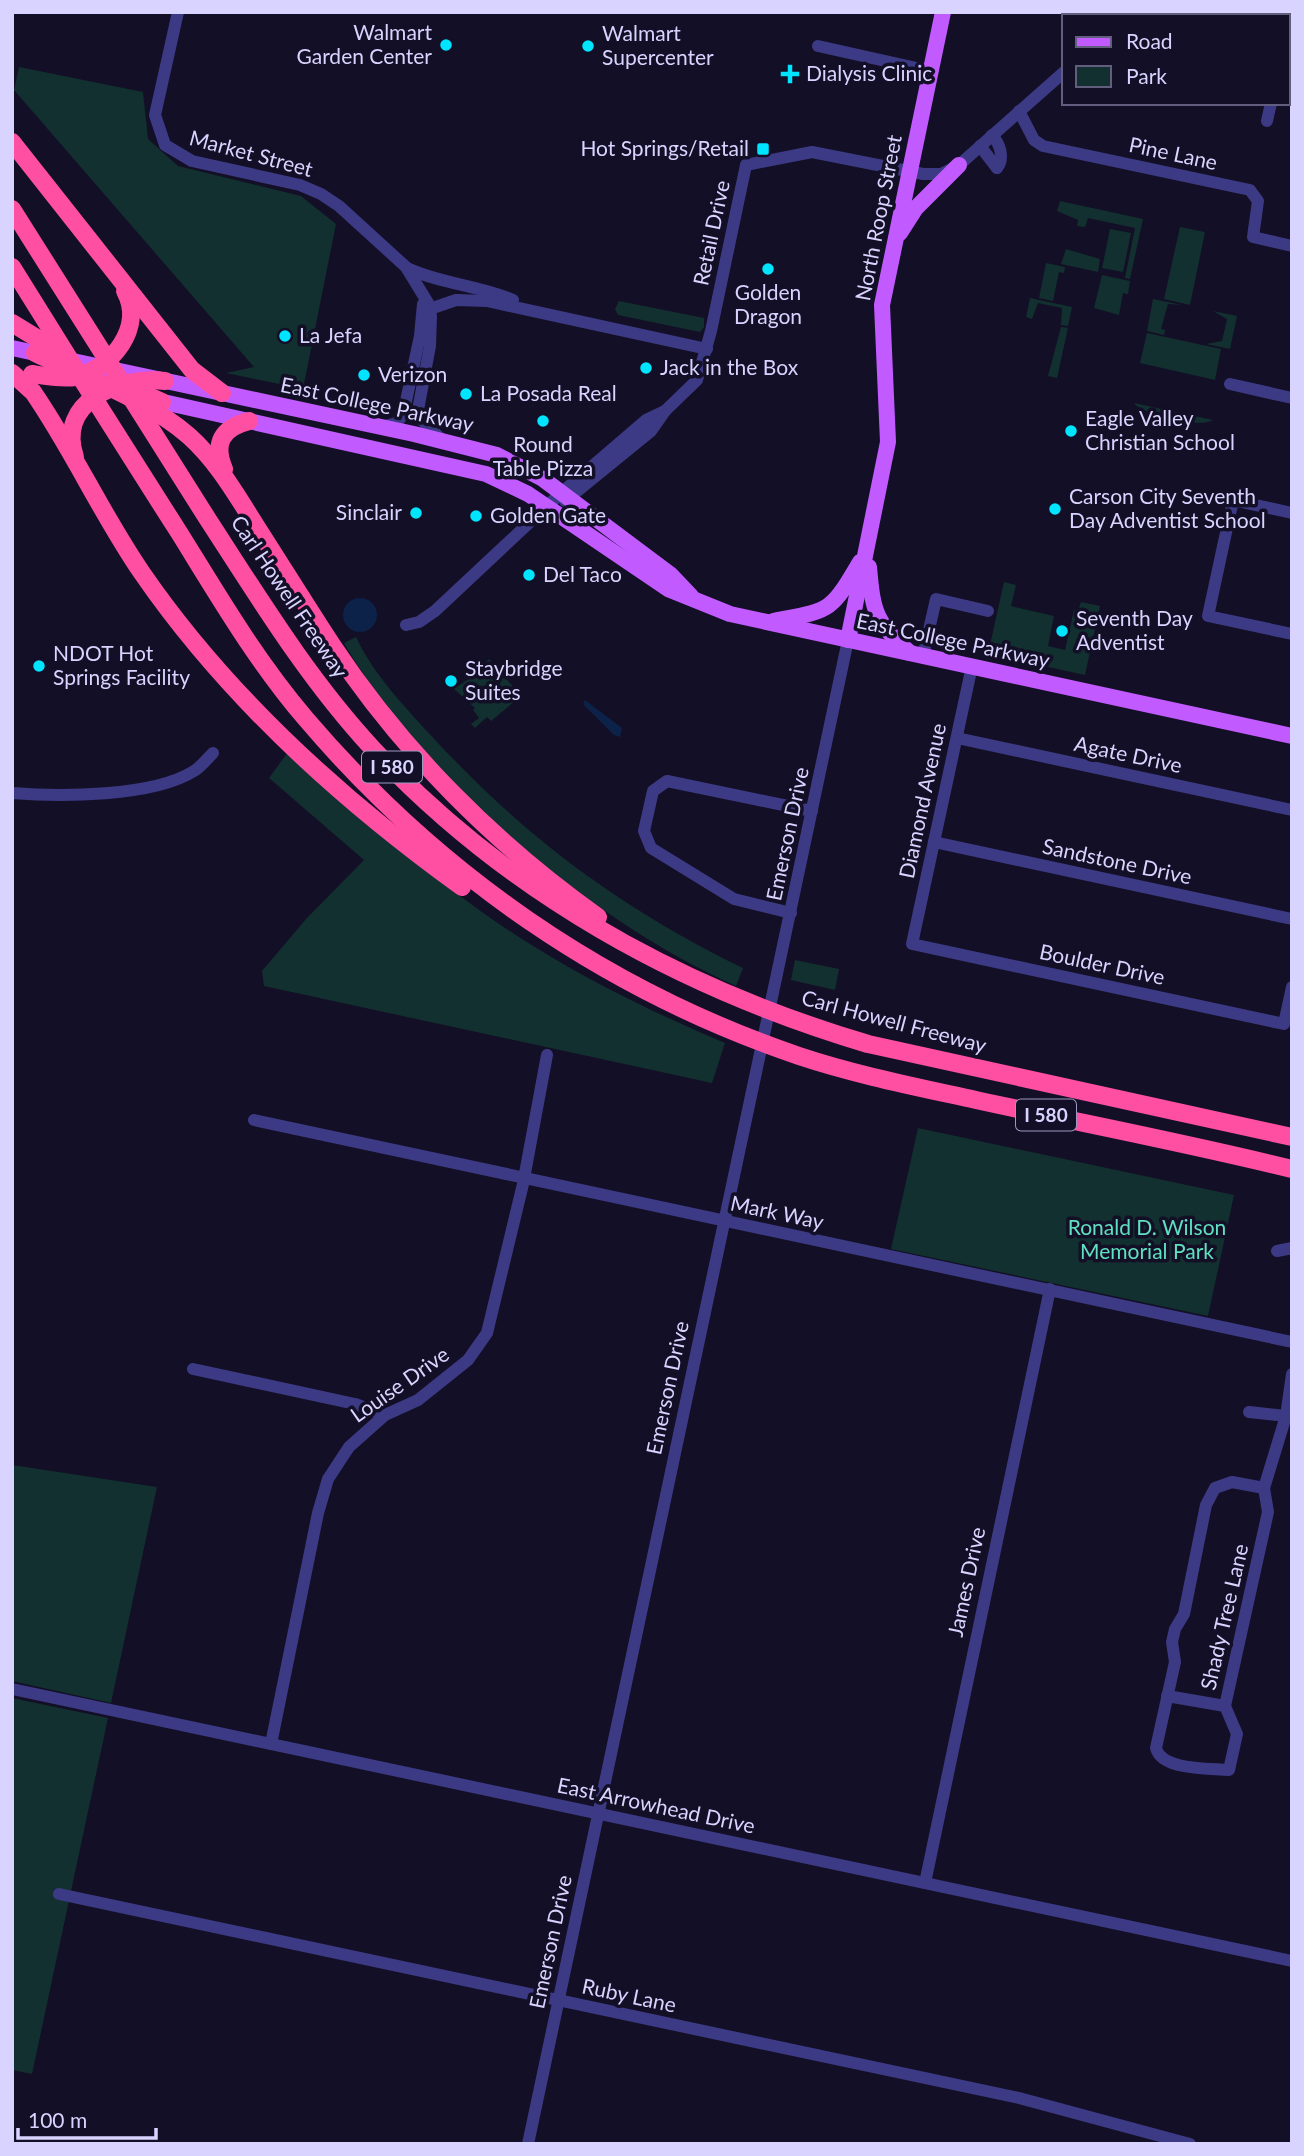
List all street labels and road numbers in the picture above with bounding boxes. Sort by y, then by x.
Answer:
street label: Market Street [187,124,316,181]
street label: Pine Lane [1127,131,1220,174]
street label: North Roop Street [849,132,906,303]
street label: Retail Drive [687,178,734,288]
street label: East College Parkway [278,371,476,436]
street label: Carl Howell Freeway [227,510,354,682]
street label: East College Parkway [854,607,1052,672]
street label: Diamond Avenue [893,721,950,881]
street label: Agate Drive [1072,730,1184,777]
road number: I 580 [362,752,422,782]
street label: Emerson Drive [760,765,813,903]
street label: Sandstone Drive [1040,833,1194,889]
street label: Boulder Drive [1037,938,1167,989]
street label: Carl Howell Freeway [799,984,990,1057]
road number: I 580 [1016,1100,1076,1130]
street label: Mark Way [728,1189,826,1234]
street label: Emerson Drive [640,1319,693,1457]
street label: Louise Drive [345,1341,453,1427]
street label: James Drive [942,1524,989,1639]
street label: Shady Tree Lane [1195,1541,1252,1692]
street label: East Arrowhead Drive [555,1771,757,1838]
street label: Emerson Drive [523,1873,576,2011]
street label: Ruby Lane [580,1972,679,2017]

